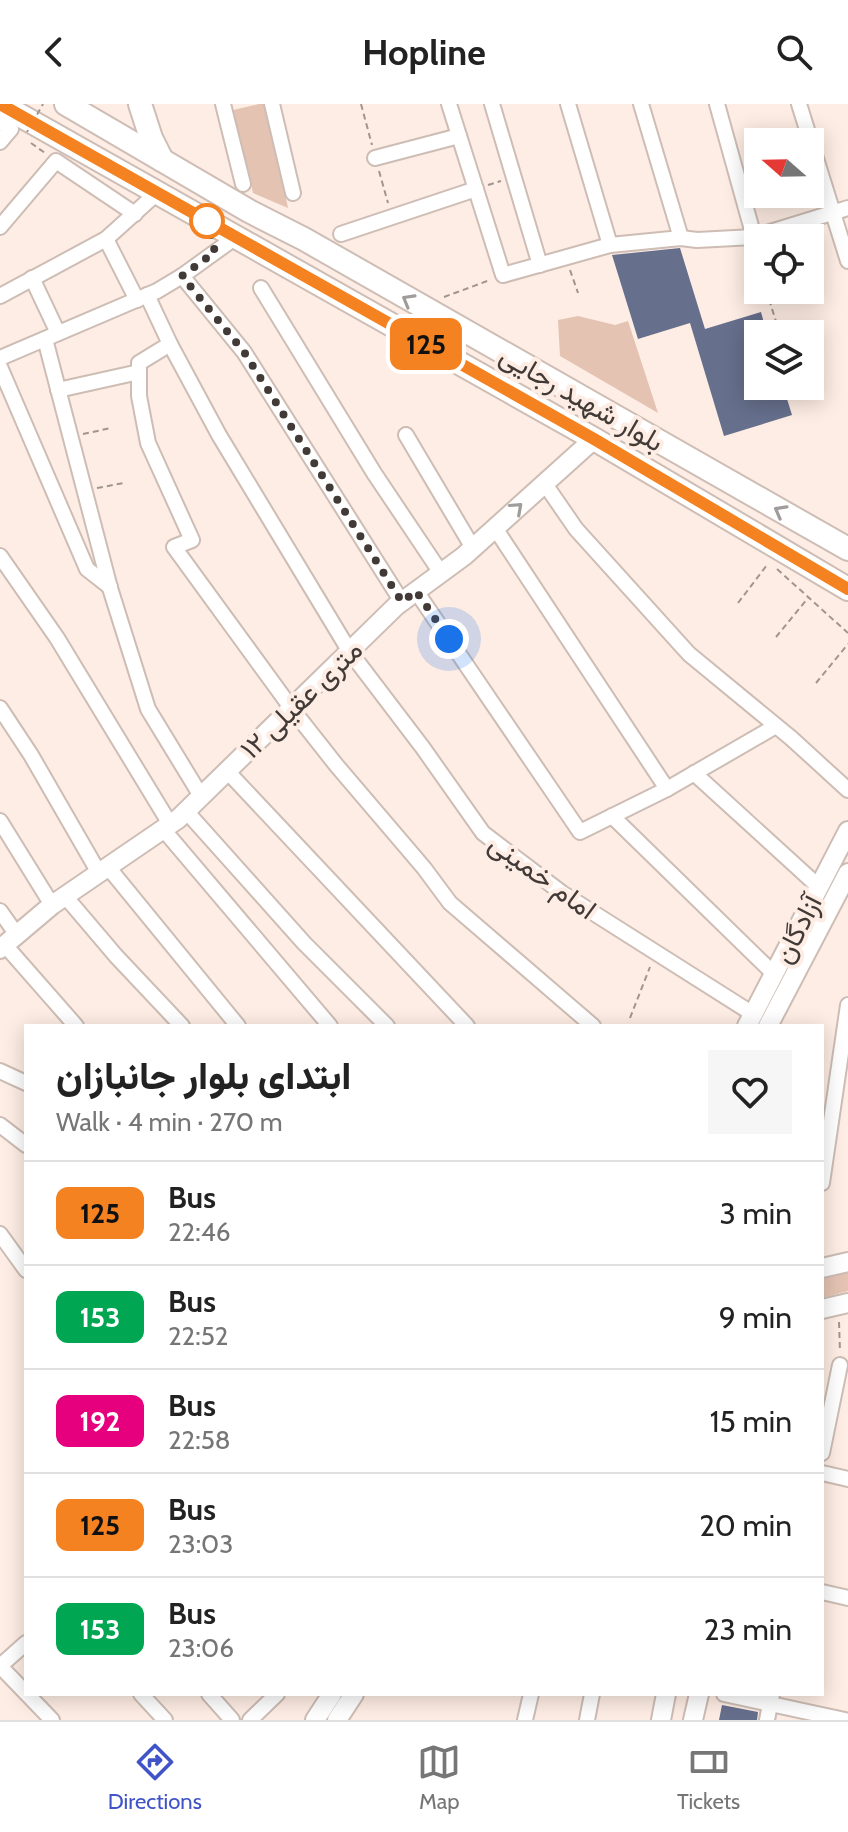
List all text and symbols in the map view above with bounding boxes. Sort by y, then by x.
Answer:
icon: back [32,30,76,74]
text: Hopline [362,30,486,74]
icon: search [772,30,816,74]
north arrow [744,128,824,208]
map controls [744,128,824,400]
unlabelled marker [190,204,224,238]
button: locate [744,224,824,304]
one-way arrow [402,294,416,310]
line badge: 125 [380,318,472,370]
button: layers [744,320,824,400]
text: 125 [406,327,446,361]
street label: بلوار شهید رجایی [494,337,670,459]
one-way arrow [508,503,522,518]
one-way arrow [774,505,788,520]
your location [429,619,469,659]
street label: ۱۲ متری عقیلی [233,632,370,766]
street label: امام خمینی [482,826,603,928]
street label: آزادگان [765,887,831,969]
button: heart [708,1050,792,1134]
text: ابتدای بلوار جانبازان [56,1052,351,1099]
text: Walk · 4 min · 270 m [56,1106,283,1138]
text: Bus [168,1179,216,1216]
text: 3 min [720,1195,792,1232]
text: 125 [80,1196,120,1230]
text: 22:46 [168,1216,230,1248]
text: Bus [168,1283,216,1320]
text: 9 min [719,1299,792,1336]
text: 153 [80,1300,120,1334]
text: 22:52 [168,1320,228,1352]
text: Bus [168,1387,216,1424]
text: 15 min [710,1403,792,1440]
text: 192 [80,1404,120,1438]
text: 22:58 [168,1424,230,1456]
text: Bus [168,1491,216,1528]
text: 20 min [699,1507,792,1544]
text: 125 [80,1508,120,1542]
text: 23:03 [168,1528,233,1560]
text: Bus [168,1595,216,1632]
text: 23 min [704,1611,792,1648]
text: 153 [80,1612,120,1646]
text: 23:06 [168,1632,234,1664]
tab: Directions [108,1740,202,1815]
tab: Map [417,1740,461,1815]
tab: Tickets [677,1740,740,1815]

